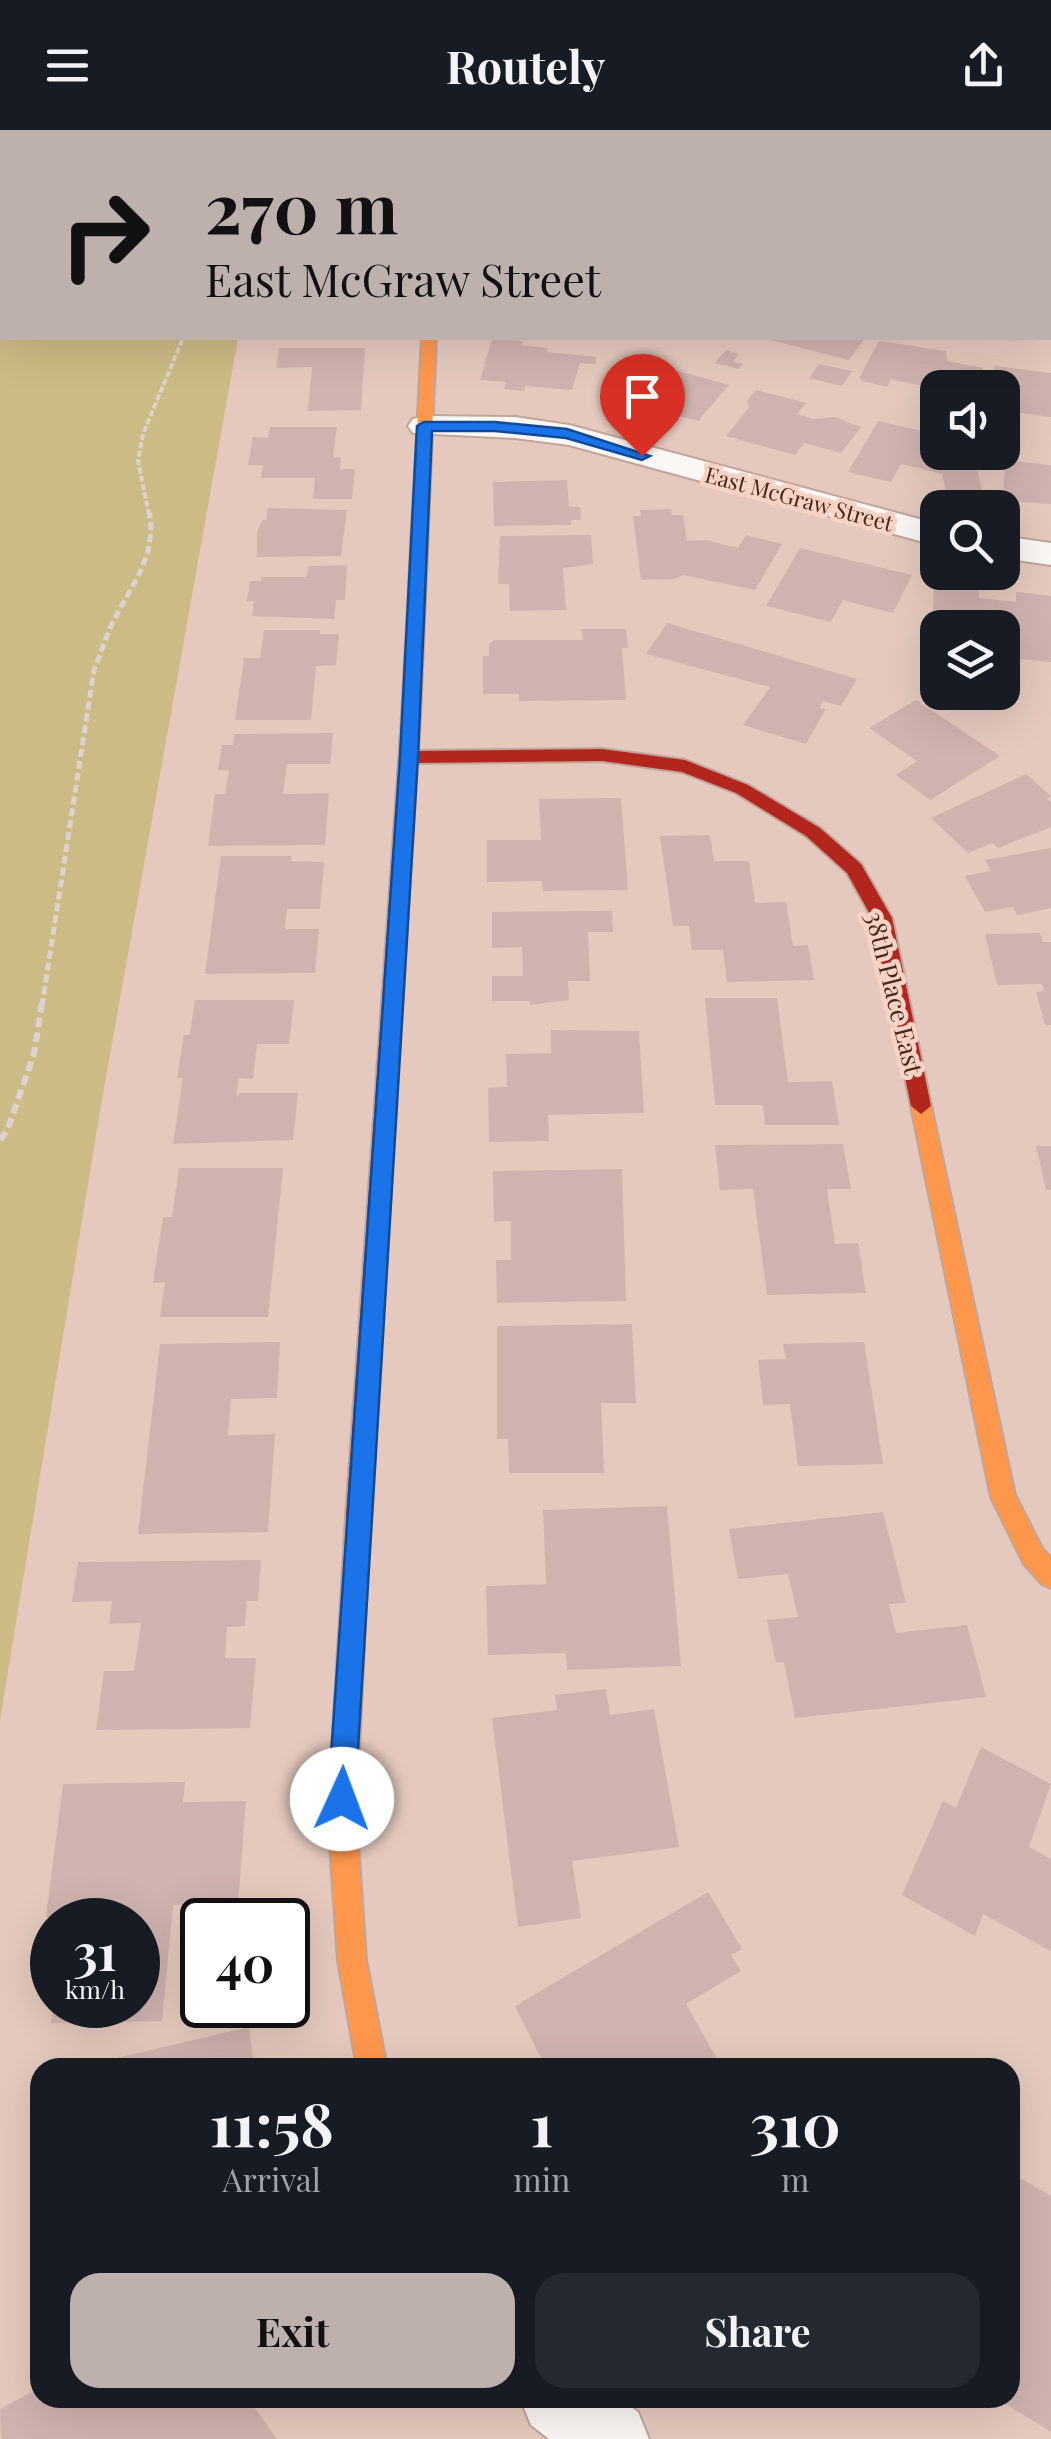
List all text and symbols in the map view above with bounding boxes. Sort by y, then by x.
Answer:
text: Routely [446,35,605,95]
icon: menu [40,38,95,93]
icon: share [956,38,1011,93]
text: 270 m [205,158,398,252]
icon: right [40,170,170,300]
text: East McGraw Street [205,248,601,308]
pin [600,354,685,457]
icon: arrive [615,369,670,424]
map controls [920,370,1020,710]
button: sound [920,370,1020,470]
street label: East McGraw Street [702,458,898,538]
button: search [920,490,1020,590]
button: layers [920,610,1020,710]
street label: 38th Place East [859,908,932,1079]
position arrow [290,1747,394,1851]
speed limit sign: 40 [180,1898,310,2028]
text: 31 [73,1917,117,1984]
text: km/h [65,1972,125,2005]
text: 11:58 [209,2082,334,2162]
text: 1 [530,2082,553,2162]
text: 310 [750,2082,841,2162]
text: Arrival [222,2157,321,2200]
text: min [513,2157,570,2200]
text: m [781,2157,809,2200]
button: Exit [70,2273,515,2388]
button: Share [535,2273,980,2388]

